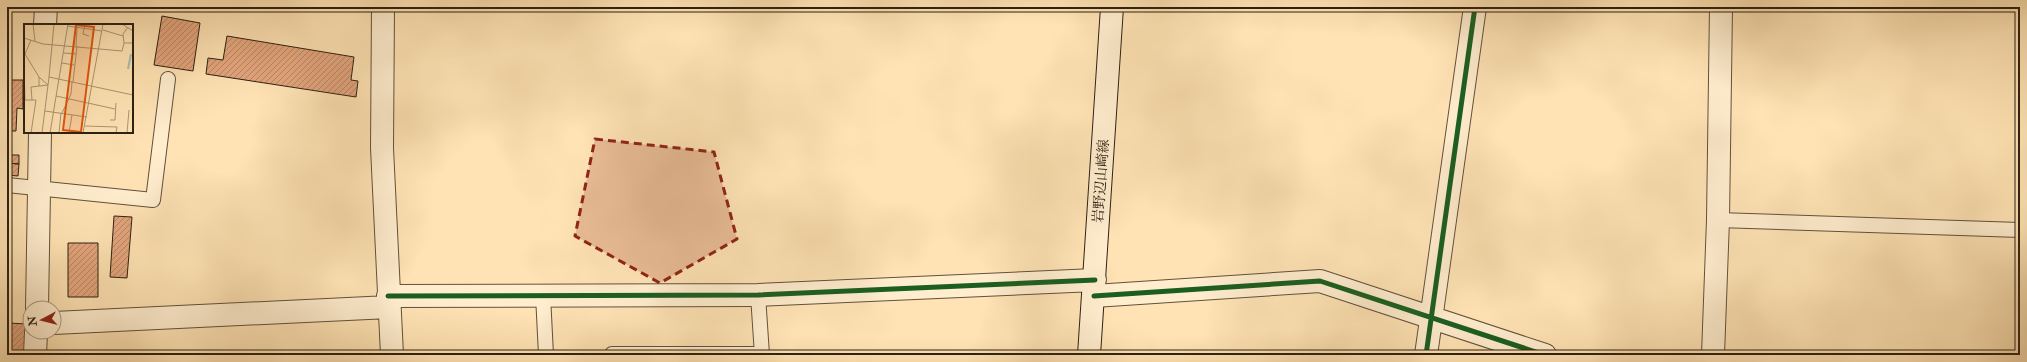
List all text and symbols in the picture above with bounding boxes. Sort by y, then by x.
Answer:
inset map [24,24,133,133]
street label: 岩野辺山崎線 [1090,139,1112,223]
north arrow [22,300,62,340]
text: N [25,314,40,328]

